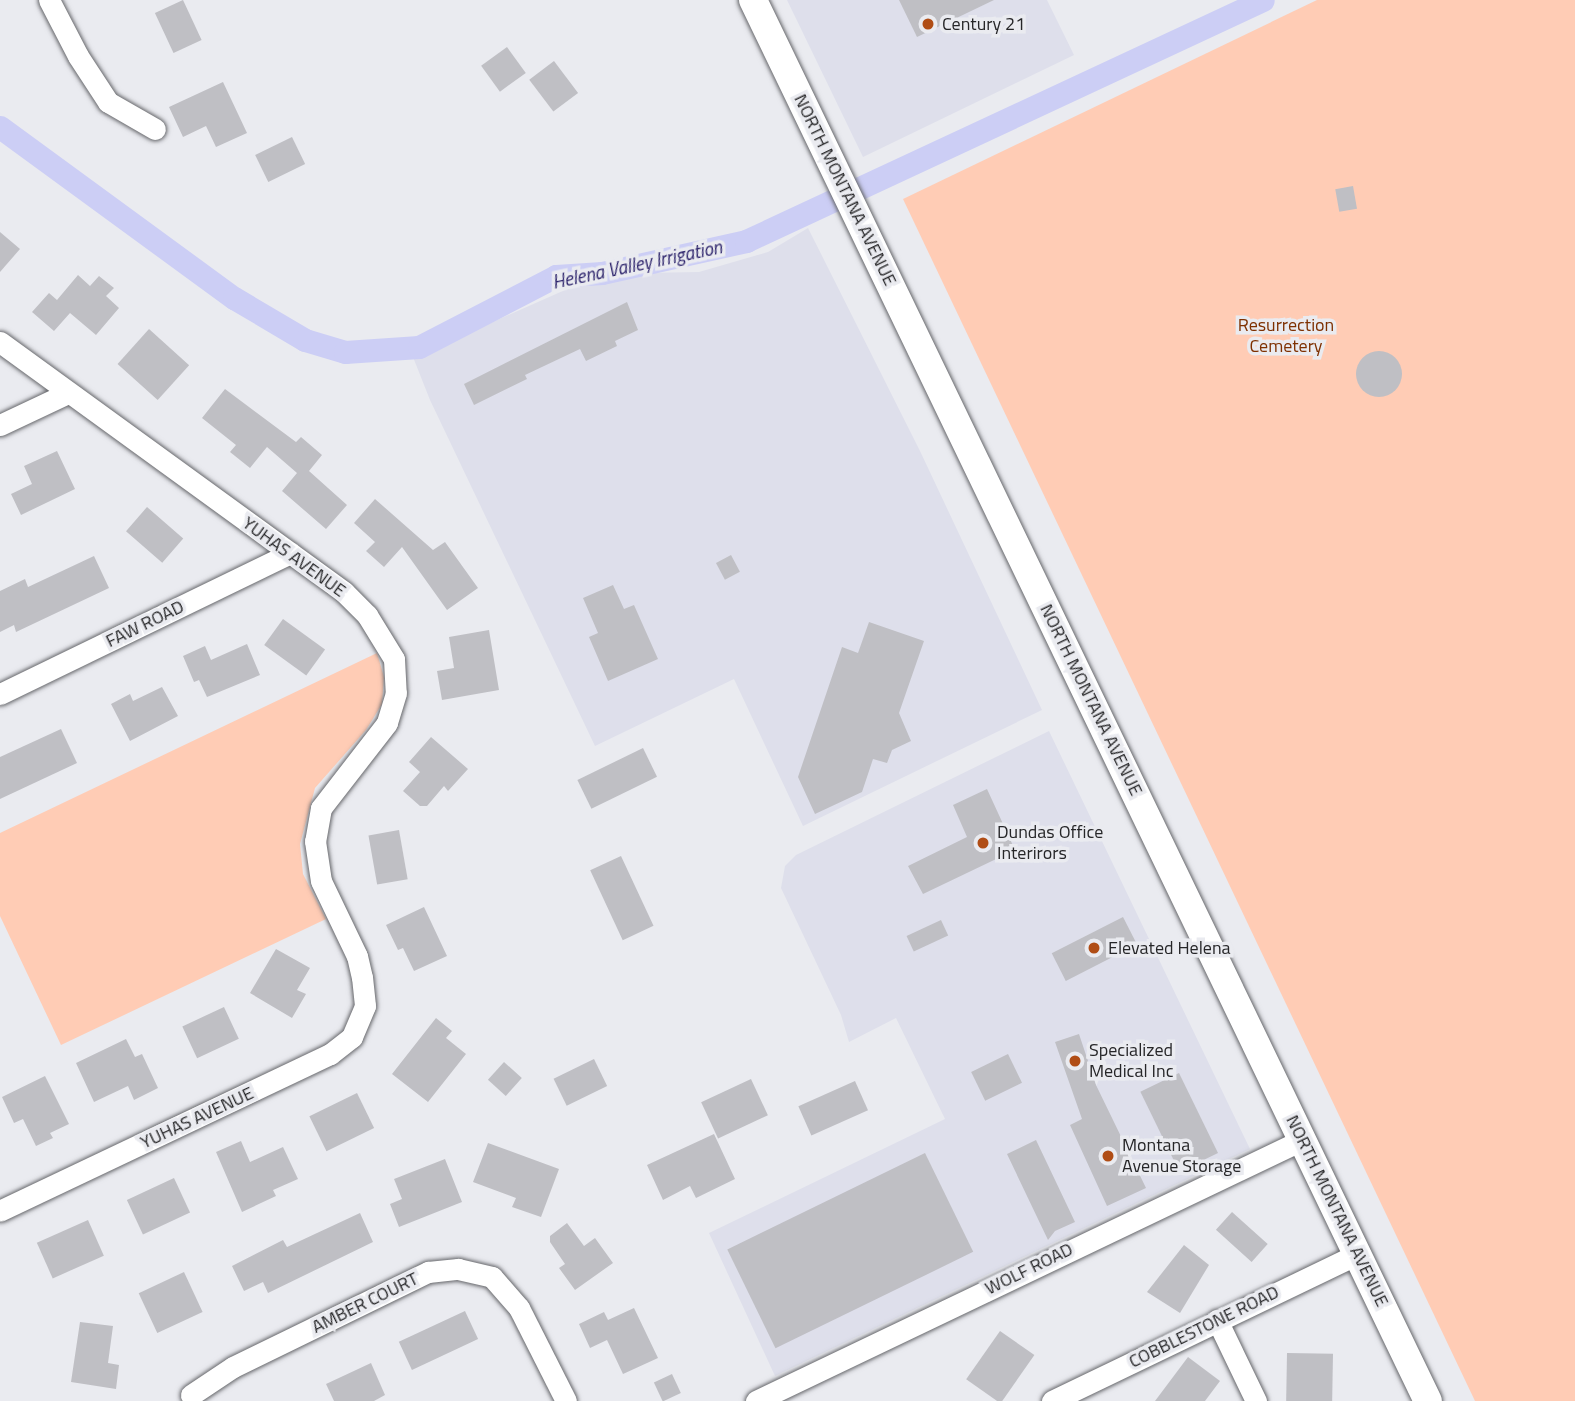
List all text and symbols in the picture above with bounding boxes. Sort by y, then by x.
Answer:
place label: Century 21 [942,13,1025,35]
marker: Century 21 [920,16,936,32]
street label: NORTH MONTANA AVENUE [789,91,901,289]
water label: Helena Valley Irrigation [550,235,724,293]
park label: Resurrection Cemetery [1238,315,1334,358]
street label: YUHAS AVENUE [238,512,350,602]
street label: FAW ROAD [102,596,188,652]
street label: NORTH MONTANA AVENUE [1035,601,1147,799]
place label: Dundas Office Interirors [997,822,1103,864]
marker: Dundas Office Interirors [975,835,991,851]
place label: Elevated Helena [1108,937,1231,959]
marker: Elevated Helena [1086,940,1102,956]
place label: Specialized Medical Inc [1089,1040,1174,1082]
marker: Specialized Medical Inc [1067,1053,1083,1069]
street label: YUHAS AVENUE [137,1082,257,1154]
street label: NORTH MONTANA AVENUE [1281,1112,1393,1310]
place label: Montana Avenue Storage [1122,1135,1241,1178]
marker: Montana Avenue Storage [1100,1148,1116,1164]
street label: WOLF ROAD [982,1238,1076,1300]
street label: AMBER COURT [308,1268,422,1338]
street label: COBBLESTONE ROAD [1126,1281,1282,1373]

